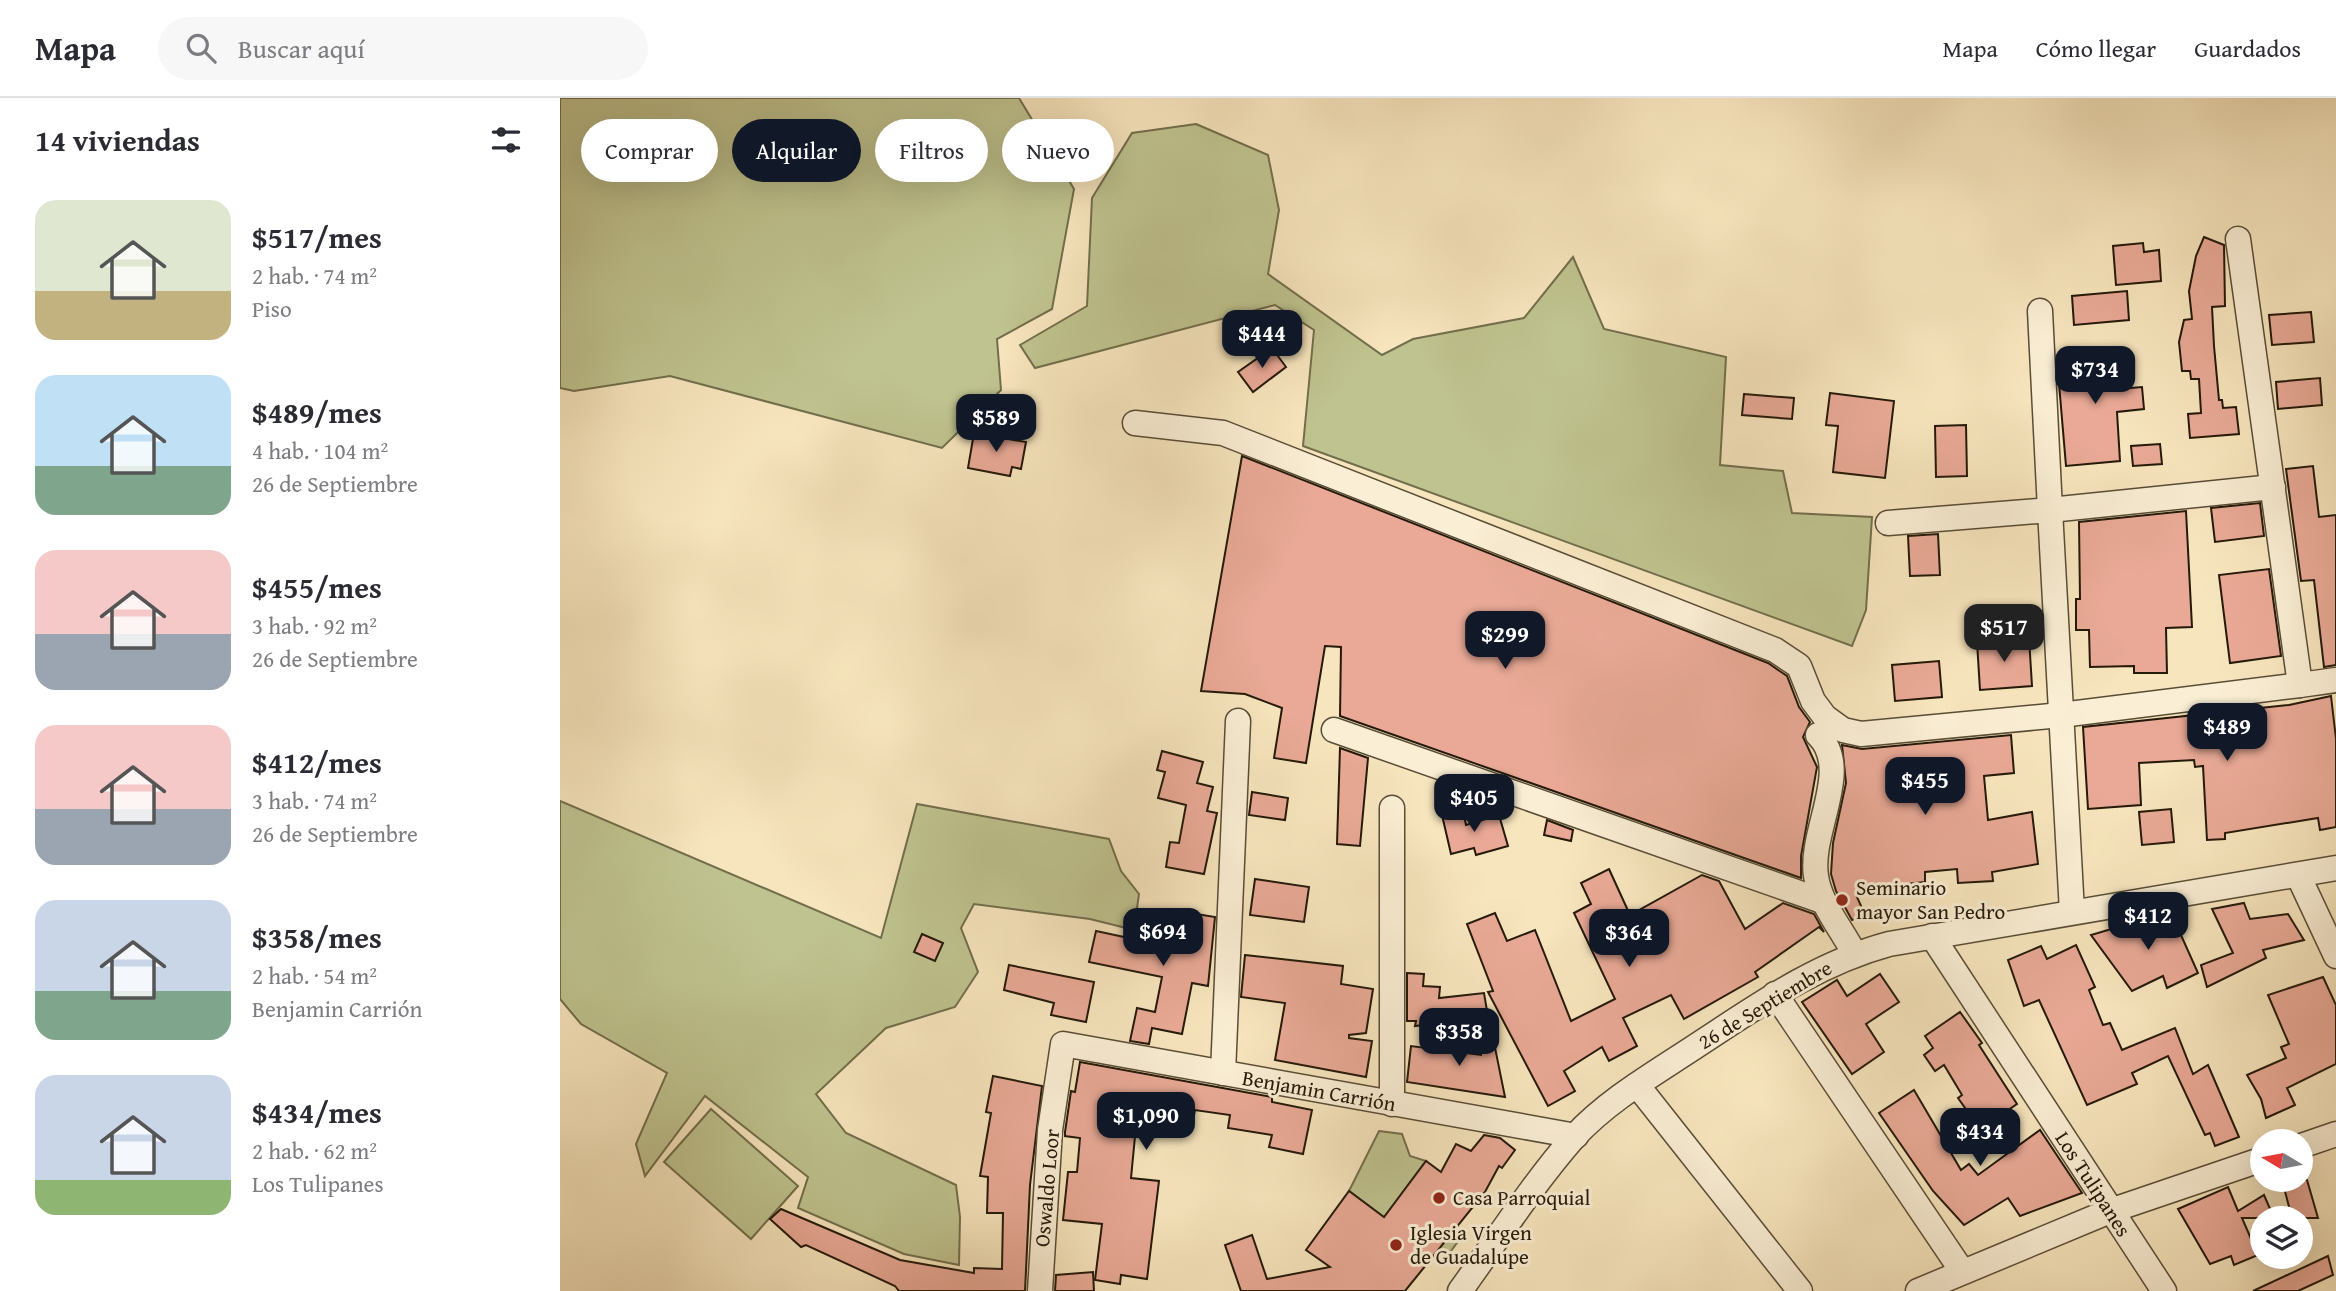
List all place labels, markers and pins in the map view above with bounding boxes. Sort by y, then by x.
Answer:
pin: $444 [1221,310,1303,370]
pin: $734 [2054,346,2136,406]
pin: $589 [955,394,1037,454]
pin: $517 [1963,604,2045,664]
pin: $299 [1464,612,1546,671]
pin: $489 [2186,704,2268,763]
pin: $455 [1884,758,1966,817]
pin: $405 [1433,774,1515,834]
place label: Seminario mayor San Pedro [1856,872,2005,927]
marker: Seminario mayor San Pedro [1834,892,1850,908]
pin: $412 [2107,892,2189,952]
pin: $694 [1122,908,1204,968]
pin: $364 [1588,910,1670,969]
pin: $358 [1418,1009,1500,1068]
pin: $1,090 [1089,1093,1203,1152]
pin: $434 [1939,1108,2021,1168]
place label: Casa Parroquial [1453,1182,1590,1213]
marker: Casa Parroquial [1431,1190,1447,1206]
place label: Iglesia Virgen de Guadalupe [1410,1217,1532,1272]
marker: Iglesia Virgen de Guadalupe [1388,1237,1404,1253]

